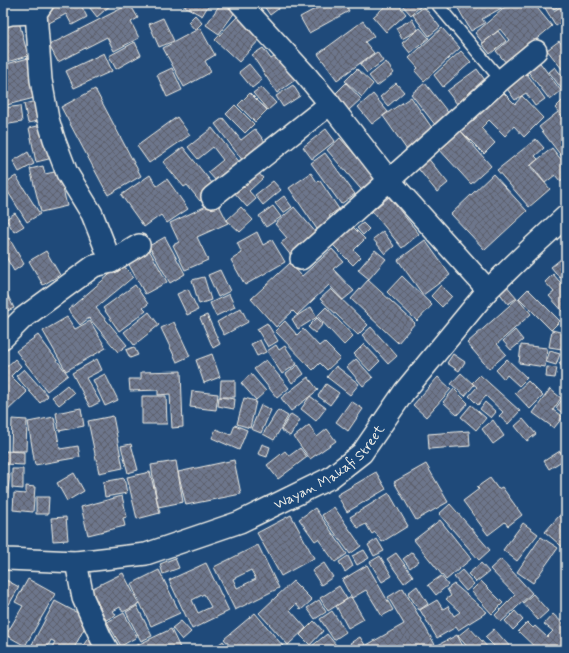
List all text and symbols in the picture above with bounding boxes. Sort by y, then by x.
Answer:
street label: Wayan Makafi Street [271,421,389,514]

